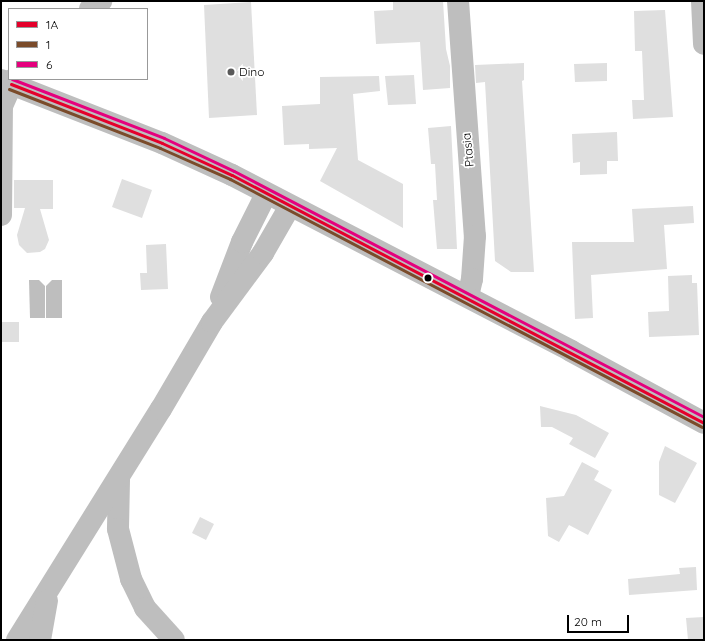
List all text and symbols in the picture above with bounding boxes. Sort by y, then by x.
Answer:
legend [8,8,148,80]
text: 1A [46,17,58,32]
text: 1 [46,37,50,52]
text: 6 [46,57,52,72]
place label: Dino [239,65,264,79]
marker: Dino [226,67,236,77]
street label: Ptasia [459,132,477,168]
unlabelled marker [423,273,433,283]
scale bar [569,607,631,633]
text: 20 m [574,614,602,629]

